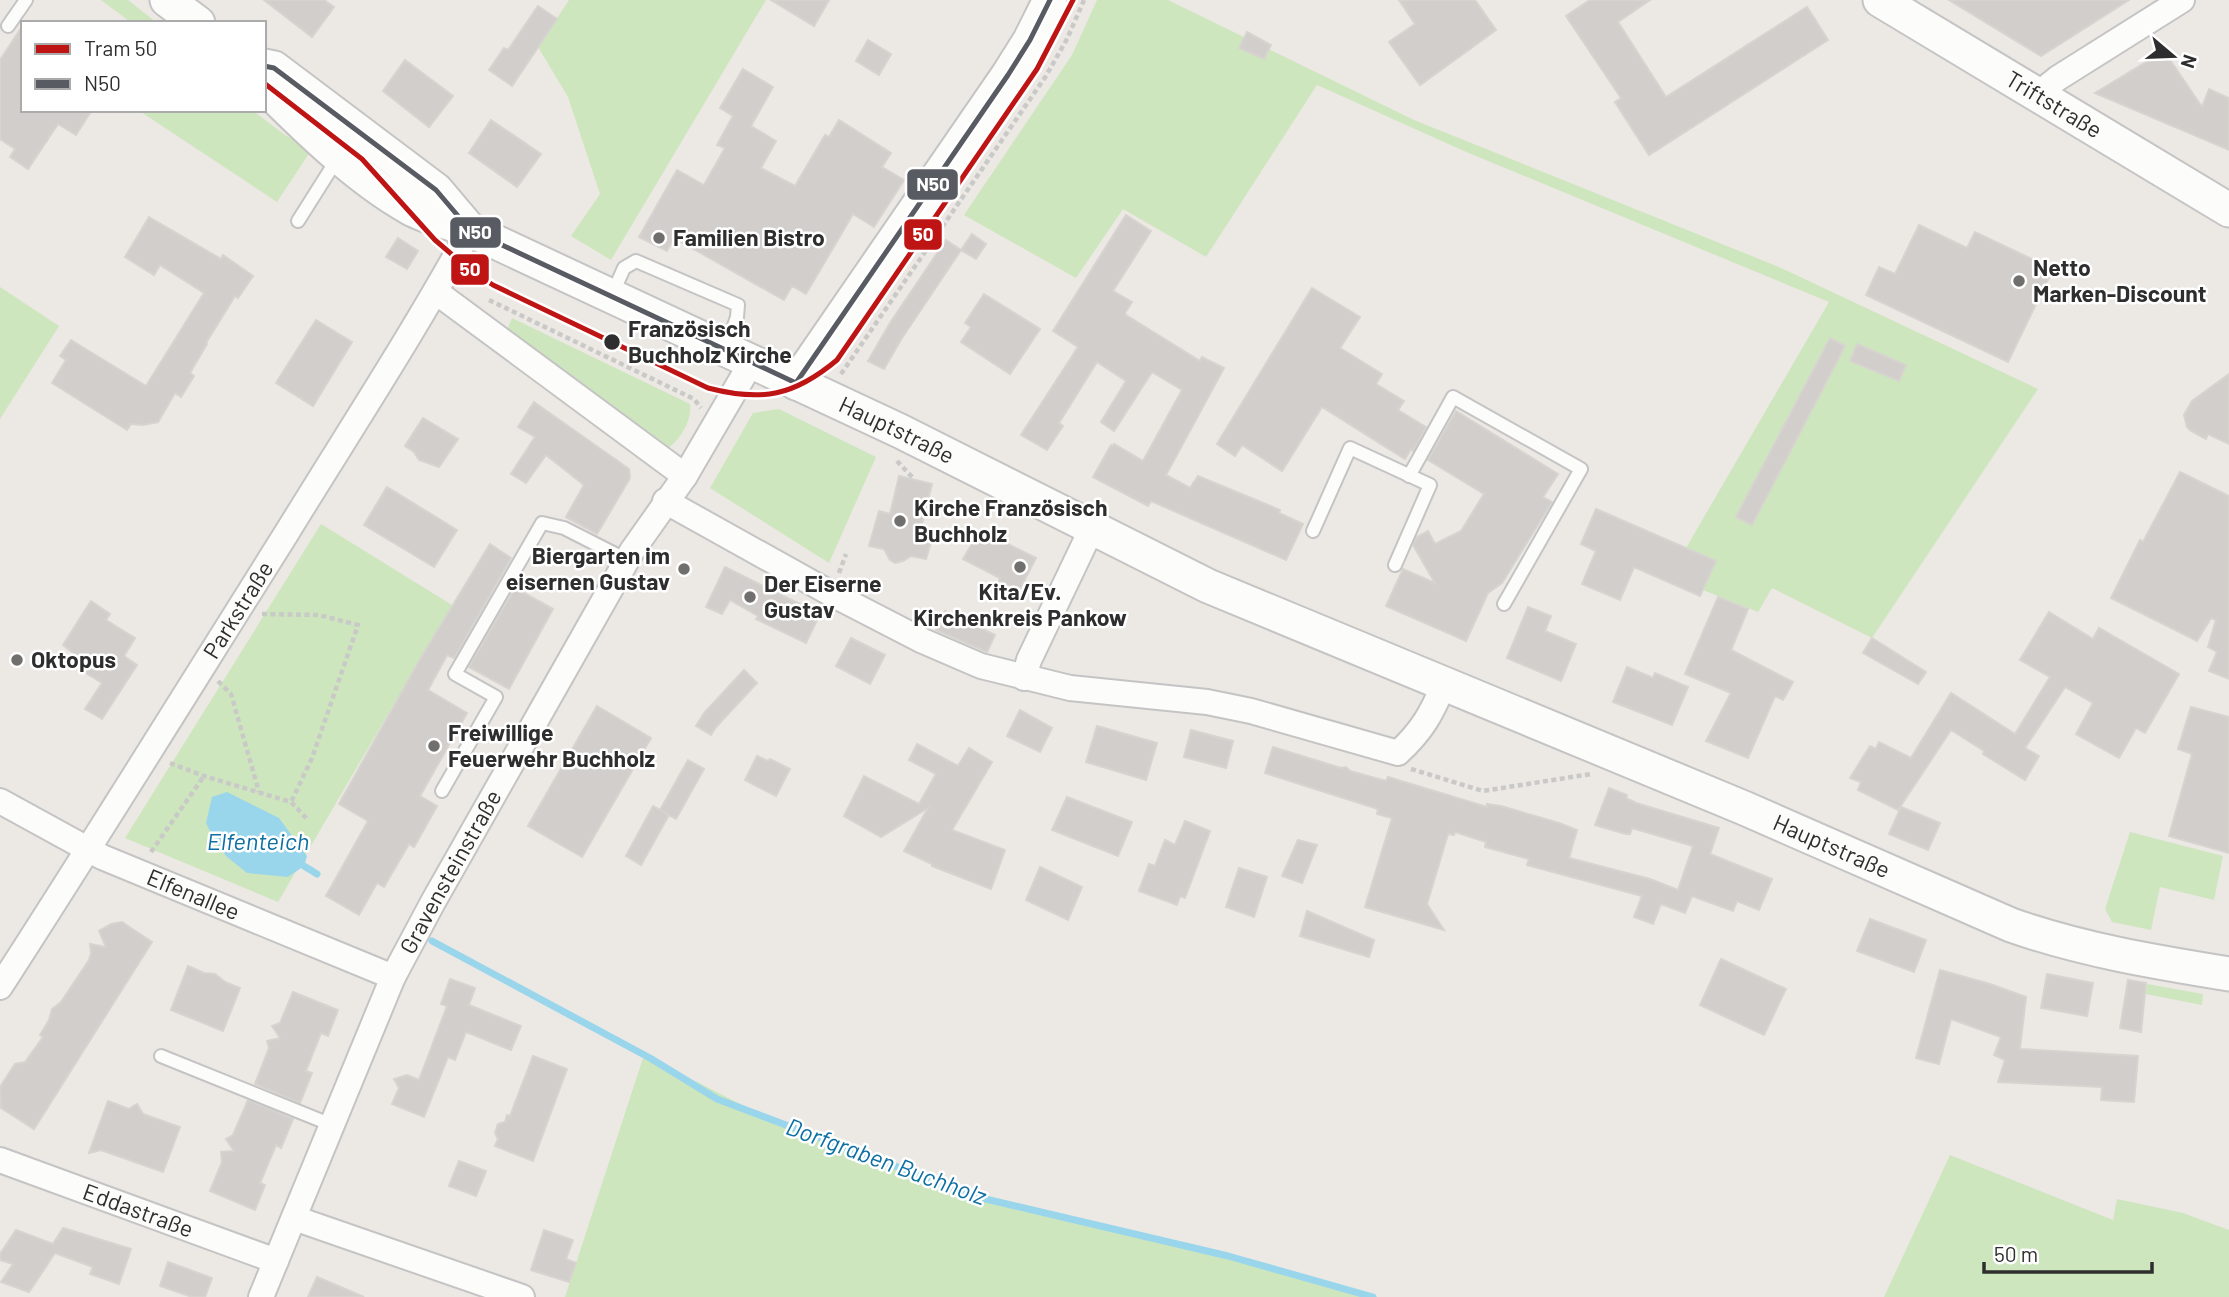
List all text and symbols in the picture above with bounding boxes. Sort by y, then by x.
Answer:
legend [21,21,266,112]
north arrow [2138,21,2208,91]
text: Tram 50 [84,35,157,60]
text: N [2177,52,2202,71]
street label: Triftstraße [2001,64,2108,143]
text: N50 [84,70,121,95]
line badge: N50 [906,168,959,201]
text: N50 [916,172,950,195]
line badge: N50 [449,216,502,249]
line badge: 50 [903,218,943,251]
text: N50 [458,220,492,243]
text: 50 [912,222,934,245]
place label: Familien Bistro [673,223,825,251]
marker: Familien Bistro [651,230,667,246]
line badge: 50 [450,253,490,286]
place label: Netto Marken-Discount [2033,253,2207,307]
text: 50 [459,257,481,280]
marker: Netto Marken-Discount [2011,273,2027,289]
place label: Französisch Buchholz Kirche [628,314,792,368]
marker: Französisch Buchholz Kirche [602,332,622,352]
street label: Hauptstraße [835,390,959,469]
place label: Kirche Französisch Buchholz [914,493,1108,547]
marker: Kirche Französisch Buchholz [892,513,908,529]
place label: Biergarten im eisernen Gustav [506,541,670,595]
street label: Parkstraße [196,556,278,663]
marker: Kita/Ev. Kirchenkreis Pankow [1012,559,1028,575]
marker: Biergarten im eisernen Gustav [676,561,692,577]
place label: Der Eiserne Gustav [764,569,881,623]
place label: Kita/Ev. Kirchenkreis Pankow [913,577,1127,631]
marker: Der Eiserne Gustav [742,589,758,605]
place label: Oktopus [31,645,116,673]
marker: Oktopus [9,652,25,668]
place label: Freiwillige Feuerwehr Buchholz [448,718,655,772]
marker: Freiwillige Feuerwehr Buchholz [426,738,442,754]
street label: Gravensteinstraße [393,784,507,958]
street label: Hauptstraße [1769,808,1895,883]
water label: Elfenteich [207,826,309,855]
street label: Elfenallee [143,862,244,925]
water label: Dorfgraben Buchholz [782,1111,991,1210]
street label: Eddastraße [79,1177,197,1243]
scale bar [1984,1230,2152,1274]
text: 50 m [1994,1241,2038,1266]

